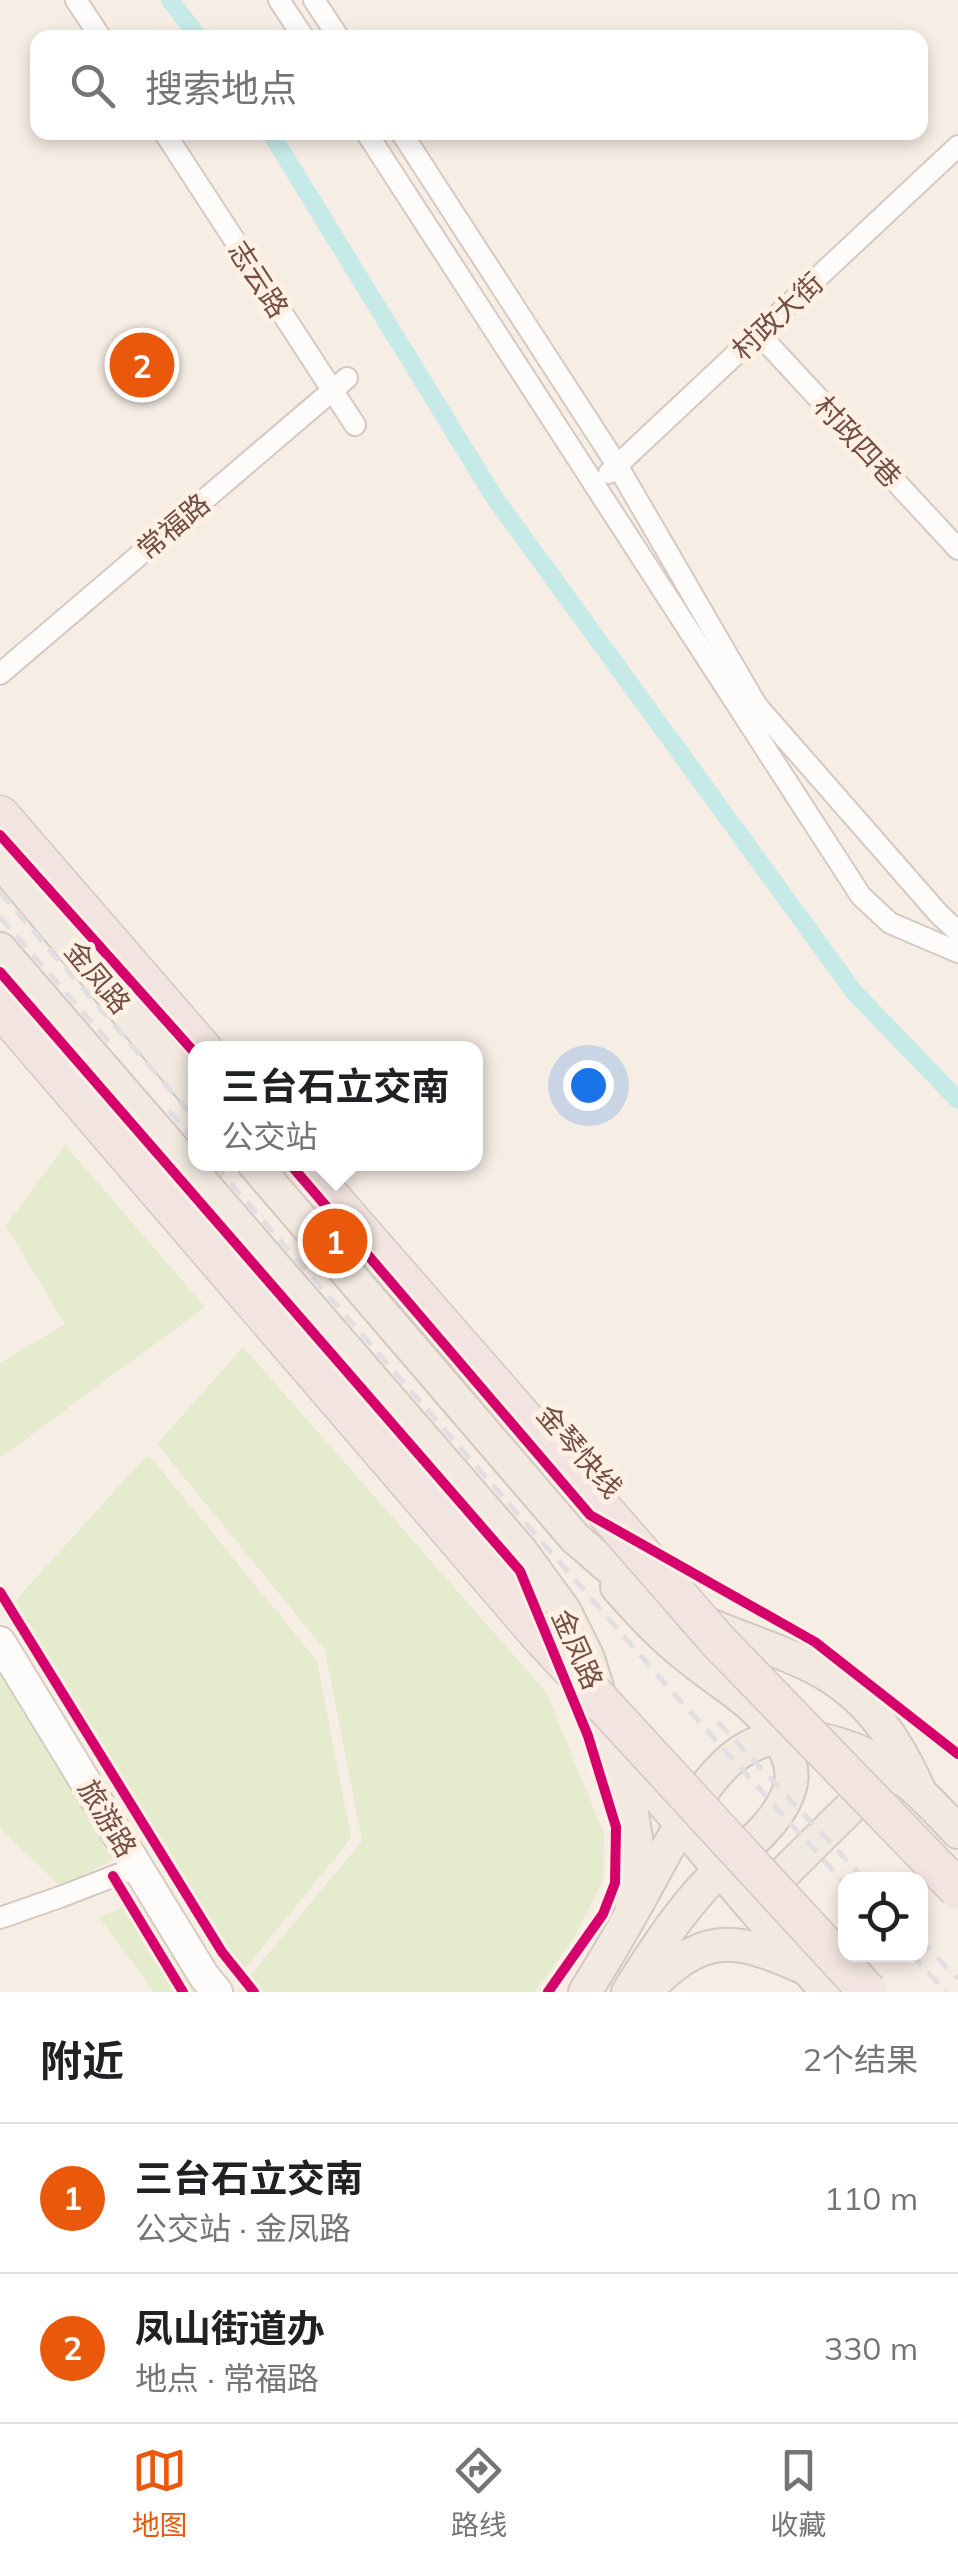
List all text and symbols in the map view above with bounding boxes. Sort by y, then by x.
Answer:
search box [30,30,928,140]
icon: search [65,58,120,113]
text: 搜索地点 [145,64,297,112]
street label: 志云路 [221,234,297,324]
street label: 村政大街 [724,265,830,367]
pin: 2 [110,328,174,402]
street label: 村政四巷 [807,388,909,494]
street label: 常福路 [130,486,216,566]
street label: 金凤路 [58,934,138,1020]
popup [188,1041,483,1171]
your location [563,1060,614,1111]
text: 三台石立交南 [221,1062,450,1110]
text: 公交站 [221,1116,318,1156]
pin: 1 [302,1204,368,1278]
street label: 金琴快线 [530,1397,630,1505]
street label: 金凤路 [545,1604,611,1694]
street label: 旅游路 [71,1773,145,1863]
map controls [838,1872,928,1962]
button: locate [838,1872,928,1962]
text: 附近 [40,2034,124,2087]
text: 2个结果 [803,2039,918,2079]
text: 三台石立交南 [135,2154,363,2202]
text: 1 [63,2178,82,2218]
text: 110 m [824,2178,918,2218]
text: 公交站 · 金凤路 [135,2208,351,2248]
text: 凤山街道办 [135,2304,325,2352]
text: 2 [63,2328,82,2368]
text: 330 m [824,2328,918,2368]
text: 地点 · 常福路 [135,2358,319,2398]
tab: 地图 [132,2443,188,2543]
tab: 路线 [451,2443,507,2543]
tab: 收藏 [770,2443,826,2543]

